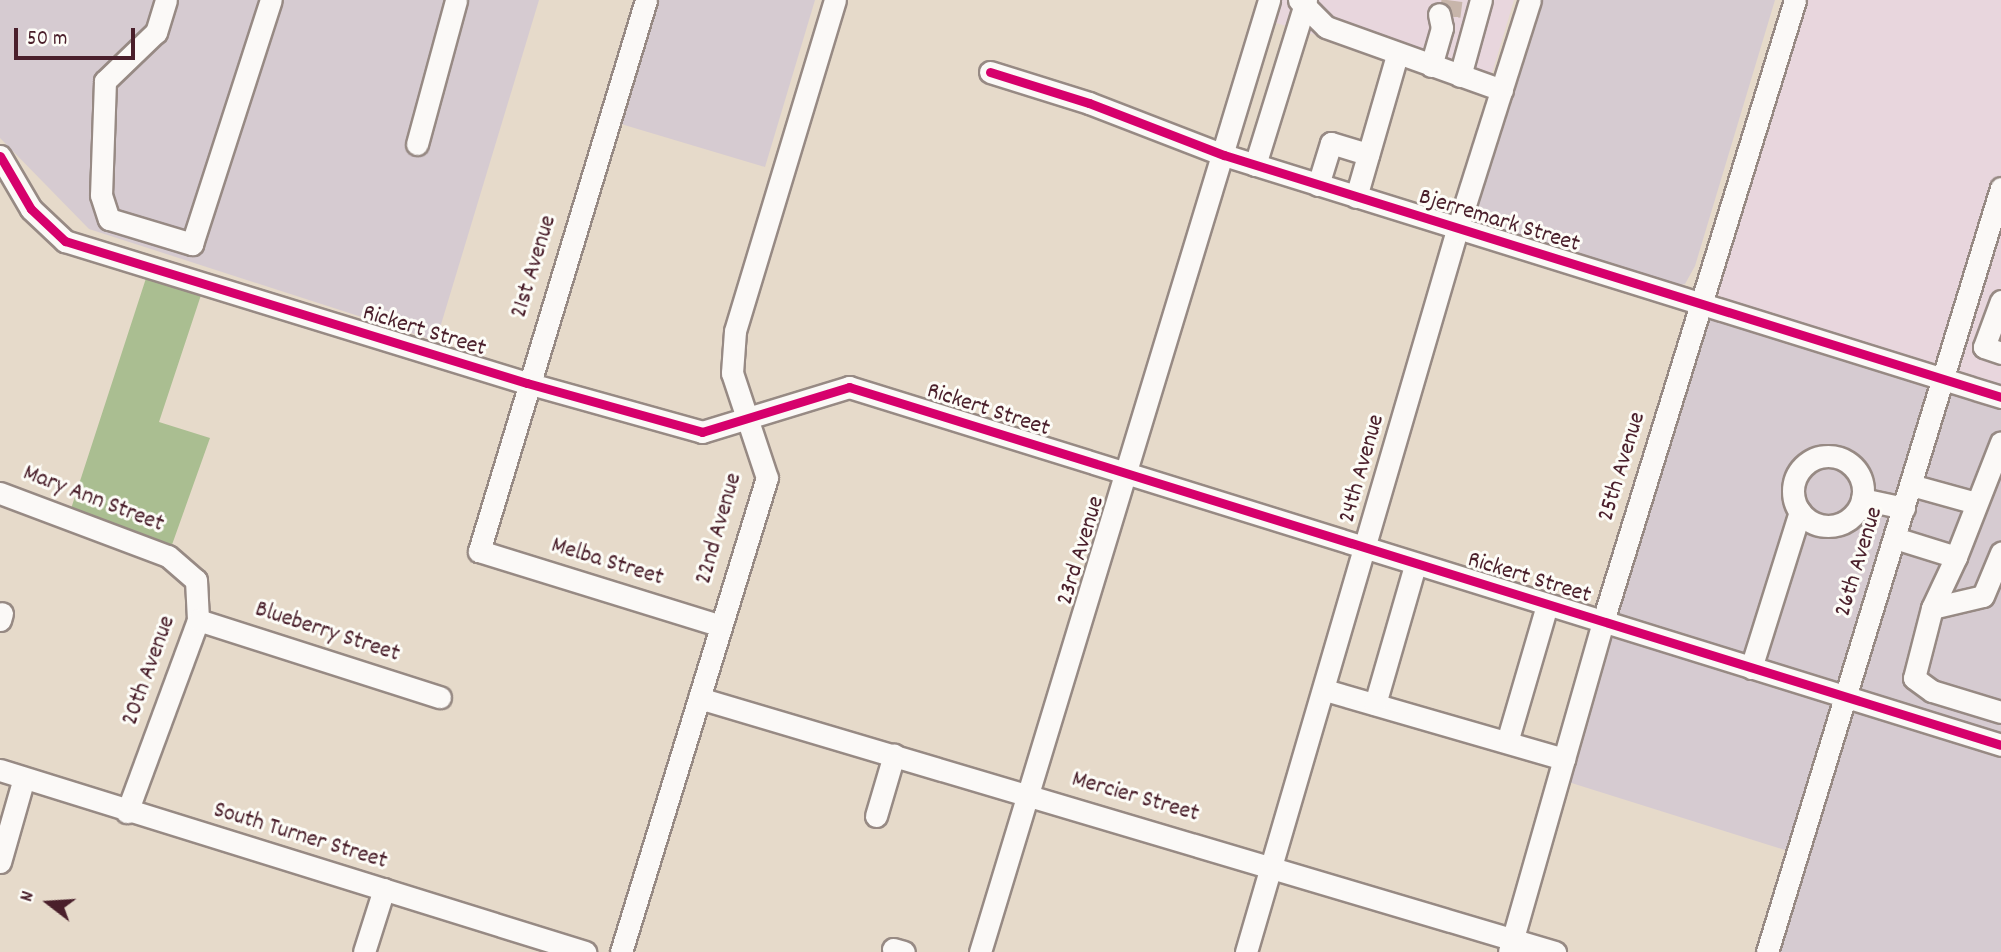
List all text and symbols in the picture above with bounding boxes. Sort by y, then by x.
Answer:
scale bar [18,14,138,58]
text: 50 m [27,25,67,55]
street label: Bjerremark Street [1415,184,1583,260]
street label: 21st Avenue [506,212,564,322]
street label: Rickert Street [359,300,489,364]
street label: Rickert Street [923,378,1053,444]
street label: 25th Avenue [1593,409,1653,525]
street label: 24th Avenue [1334,411,1392,527]
street label: Mary Ann Street [19,460,167,540]
street label: 22nd Avenue [690,470,750,588]
street label: 23rd Avenue [1052,493,1112,609]
street label: 26th Avenue [1830,504,1890,620]
street label: Melba Street [547,532,667,594]
street label: Rickert Street [1464,547,1594,611]
street label: Blueberry Street [251,596,403,670]
street label: 20th Avenue [117,612,183,730]
street label: Mercier Street [1068,766,1202,830]
street label: South Turner Street [210,797,390,877]
north arrow [14,868,84,938]
text: N [14,888,43,905]

